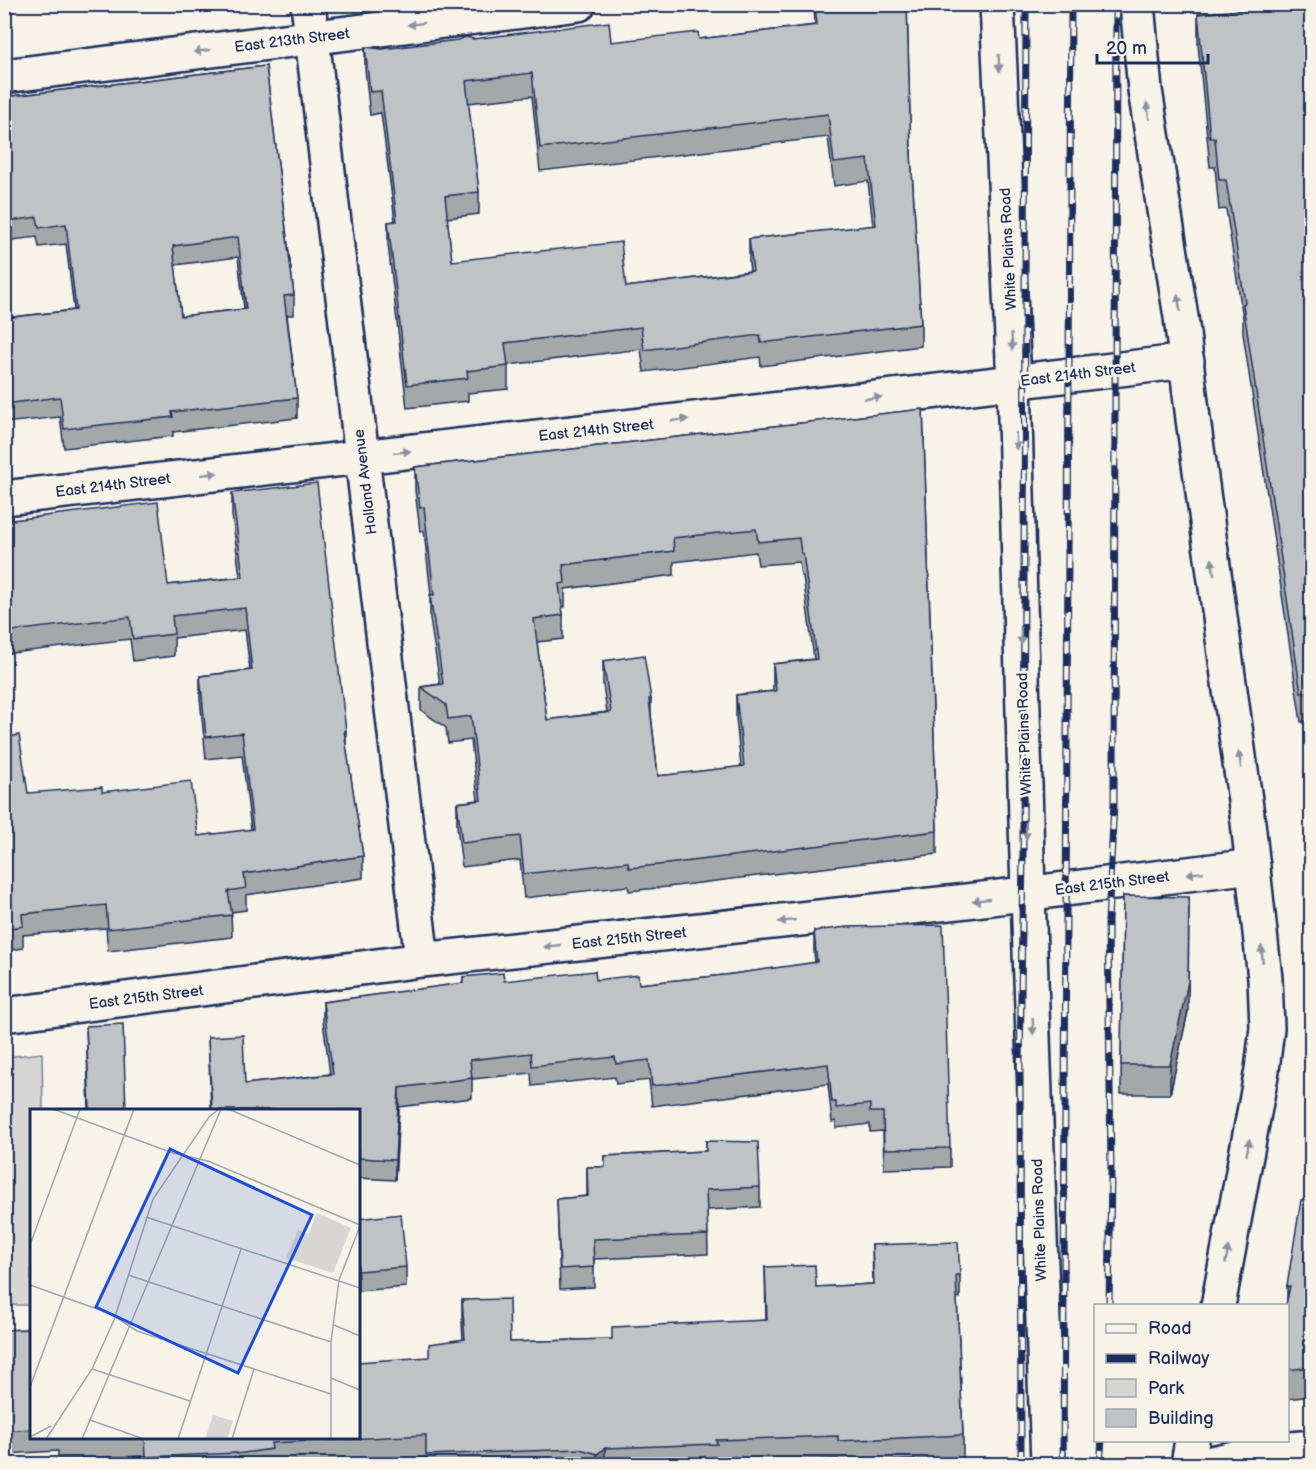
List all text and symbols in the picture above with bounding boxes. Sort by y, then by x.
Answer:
one-way arrow [407,20,426,29]
street label: East 213th Street [233,24,351,57]
scale bar [1097,27,1208,65]
text: 20 m [1106,38,1147,59]
one-way arrow [192,46,211,56]
one-way arrow [995,53,1004,72]
one-way arrow [1144,101,1153,120]
street label: White Plains Road [996,187,1021,311]
one-way arrow [1174,293,1183,312]
one-way arrow [1008,332,1017,351]
street label: East 214th Street [1019,358,1137,391]
one-way arrow [864,393,883,403]
street label: East 214th Street [537,415,655,446]
one-way arrow [670,415,689,425]
street label: Holland Avenue [350,428,381,536]
one-way arrow [1011,431,1020,450]
one-way arrow [393,447,412,457]
street label: East 214th Street [54,469,172,502]
one-way arrow [199,469,218,479]
one-way arrow [1209,557,1218,576]
one-way arrow [1016,626,1026,645]
street label: White Plains Road [1013,672,1036,796]
one-way arrow [1235,750,1244,769]
one-way arrow [1021,821,1031,840]
street label: East 215th Street [1054,867,1171,900]
one-way arrow [1186,868,1205,878]
one-way arrow [971,895,990,904]
one-way arrow [778,916,797,926]
street label: East 215th Street [571,923,688,954]
one-way arrow [542,941,561,951]
one-way arrow [1257,944,1267,963]
street label: East 215th Street [88,981,205,1014]
one-way arrow [1028,1016,1037,1035]
inset map [30,1109,360,1439]
one-way arrow [1243,1137,1252,1156]
street label: White Plains Road [1028,1158,1051,1282]
one-way arrow [1223,1245,1232,1264]
legend [1094,1304,1289,1442]
text: Road [1148,1318,1192,1339]
text: Railway [1148,1348,1210,1369]
text: Park [1148,1378,1184,1399]
text: Building [1148,1408,1214,1429]

